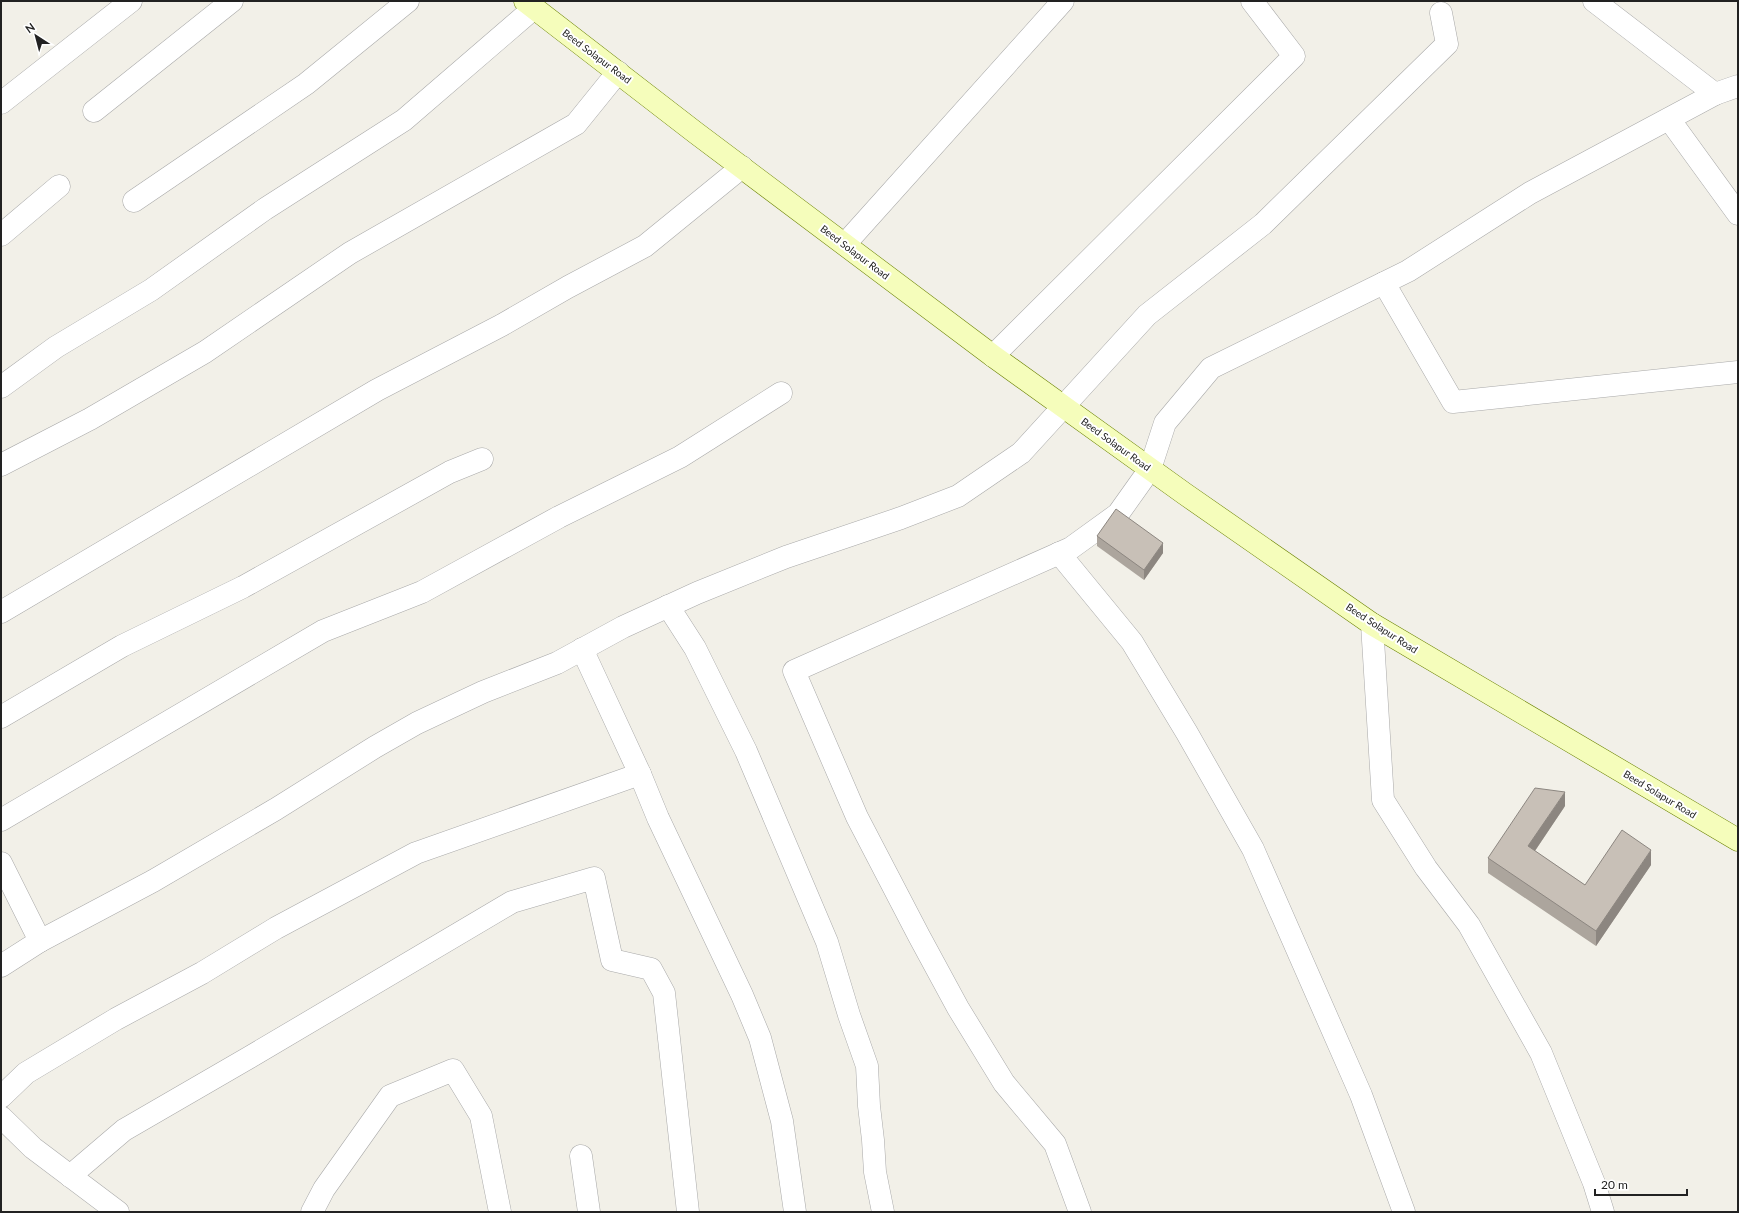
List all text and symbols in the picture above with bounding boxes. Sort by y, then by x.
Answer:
north arrow [16,16,56,56]
text: N [23,20,37,35]
street label: Beed Solapur Road [560,26,634,86]
street label: Beed Solapur Road [818,222,892,282]
street label: Beed Solapur Road [1079,415,1153,473]
street label: Beed Solapur Road [1344,600,1420,656]
street label: Beed Solapur Road [1621,768,1699,820]
scale bar [1595,1171,1687,1197]
text: 20 m [1601,1177,1628,1192]

